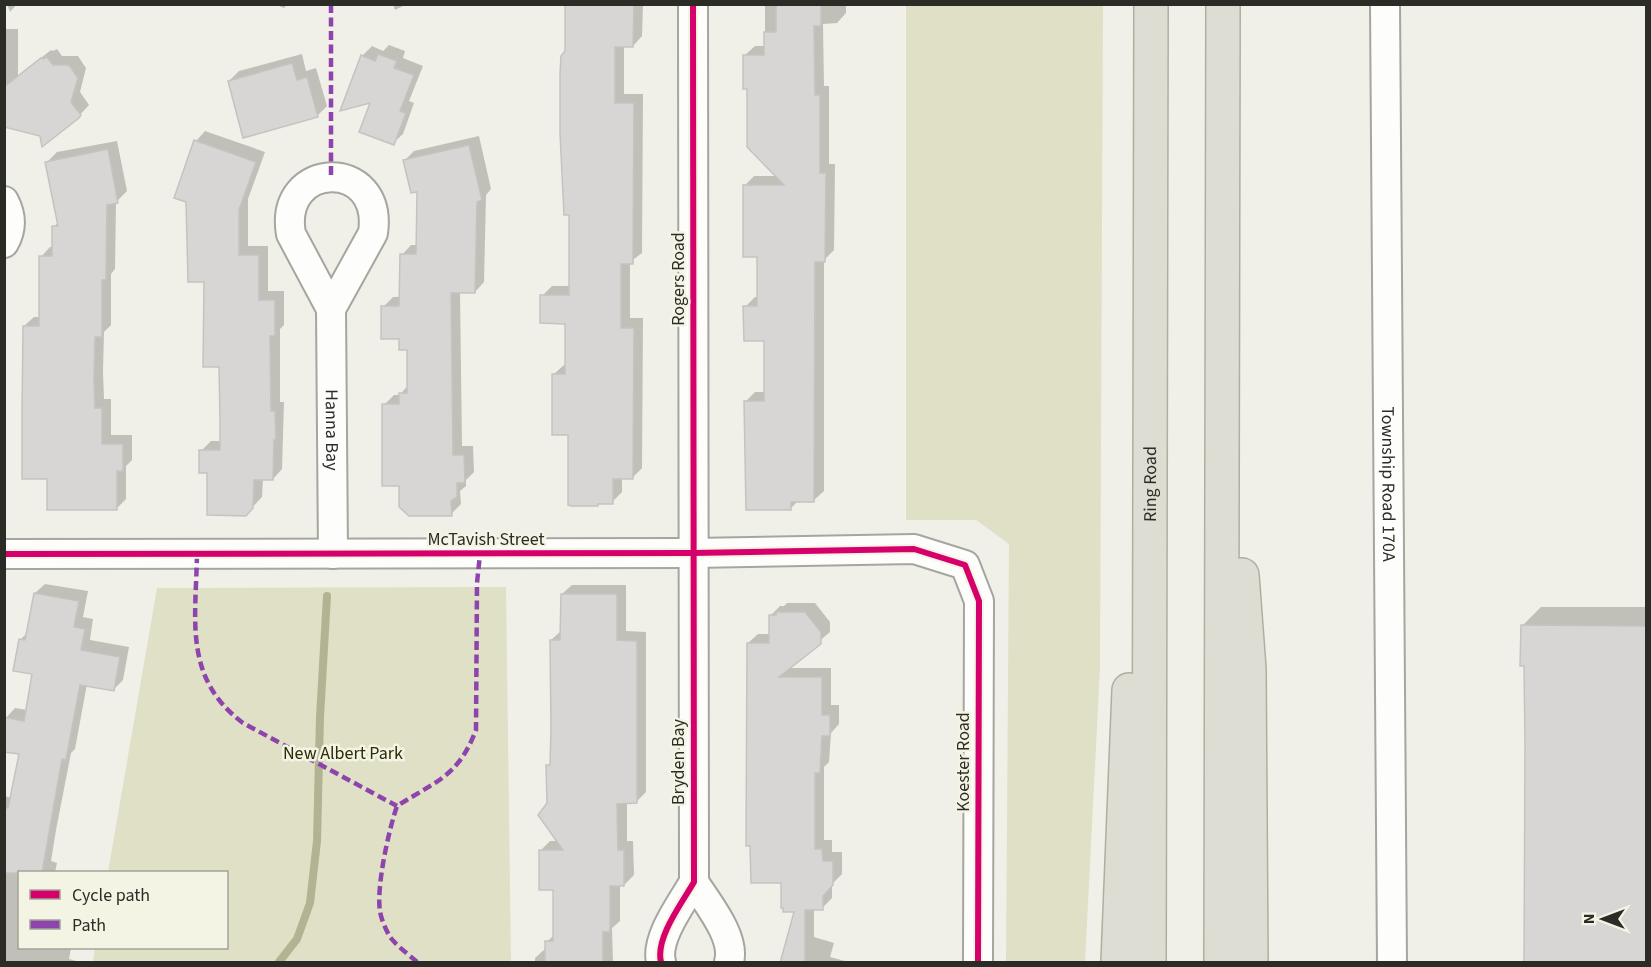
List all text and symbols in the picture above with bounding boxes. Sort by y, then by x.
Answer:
street label: Rogers Road [666,232,691,326]
street label: Hanna Bay [319,389,344,471]
street label: Township Road 170A [1375,406,1401,562]
street label: Ring Road [1138,446,1163,522]
street label: McTavish Street [427,527,545,552]
street label: Koester Road [951,712,976,812]
street label: Bryden Bay [666,718,691,805]
park label: New Albert Park [283,741,403,766]
legend [18,871,228,949]
text: Cycle path [72,883,150,908]
north arrow [1573,889,1633,949]
text: Path [72,913,106,938]
text: N [1578,914,1600,924]

